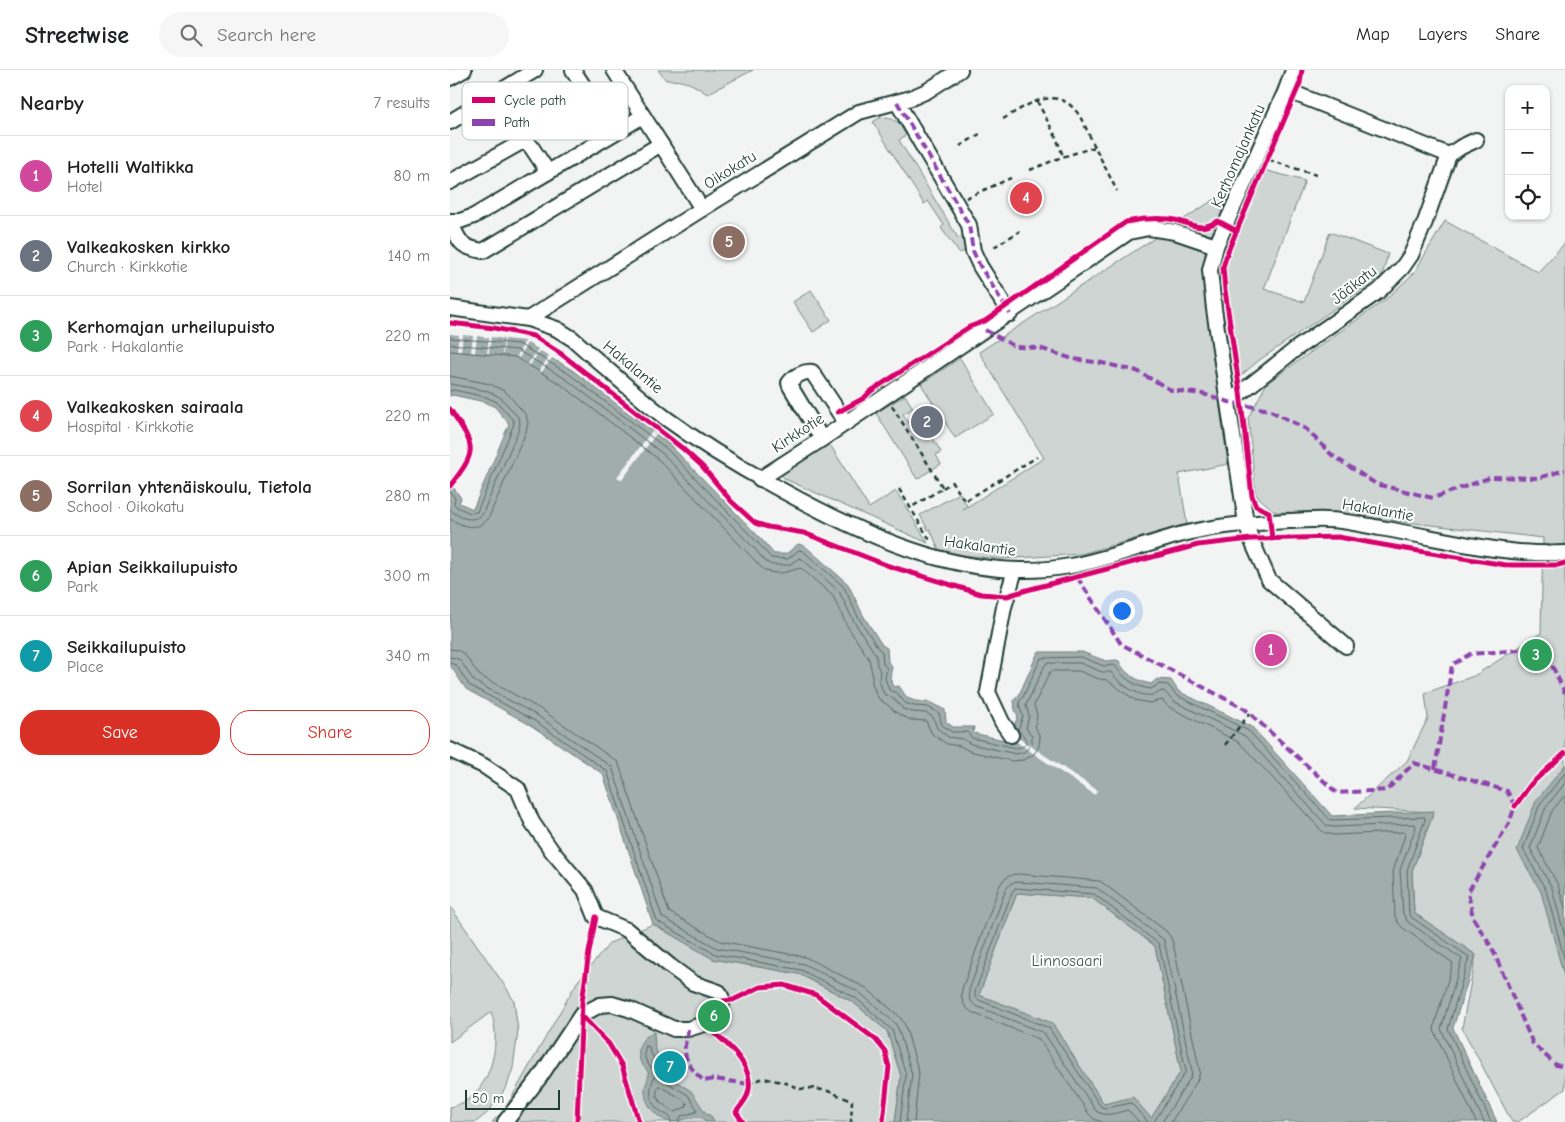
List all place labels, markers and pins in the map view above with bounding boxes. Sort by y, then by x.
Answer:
pin: 4 [1010,179,1042,217]
pin: 5 [713,223,745,261]
pin: 2 [911,403,943,441]
pin: 1 [1255,631,1287,669]
pin: 3 [1520,636,1552,674]
pin: 6 [698,997,730,1035]
pin: 7 [654,1048,686,1086]

